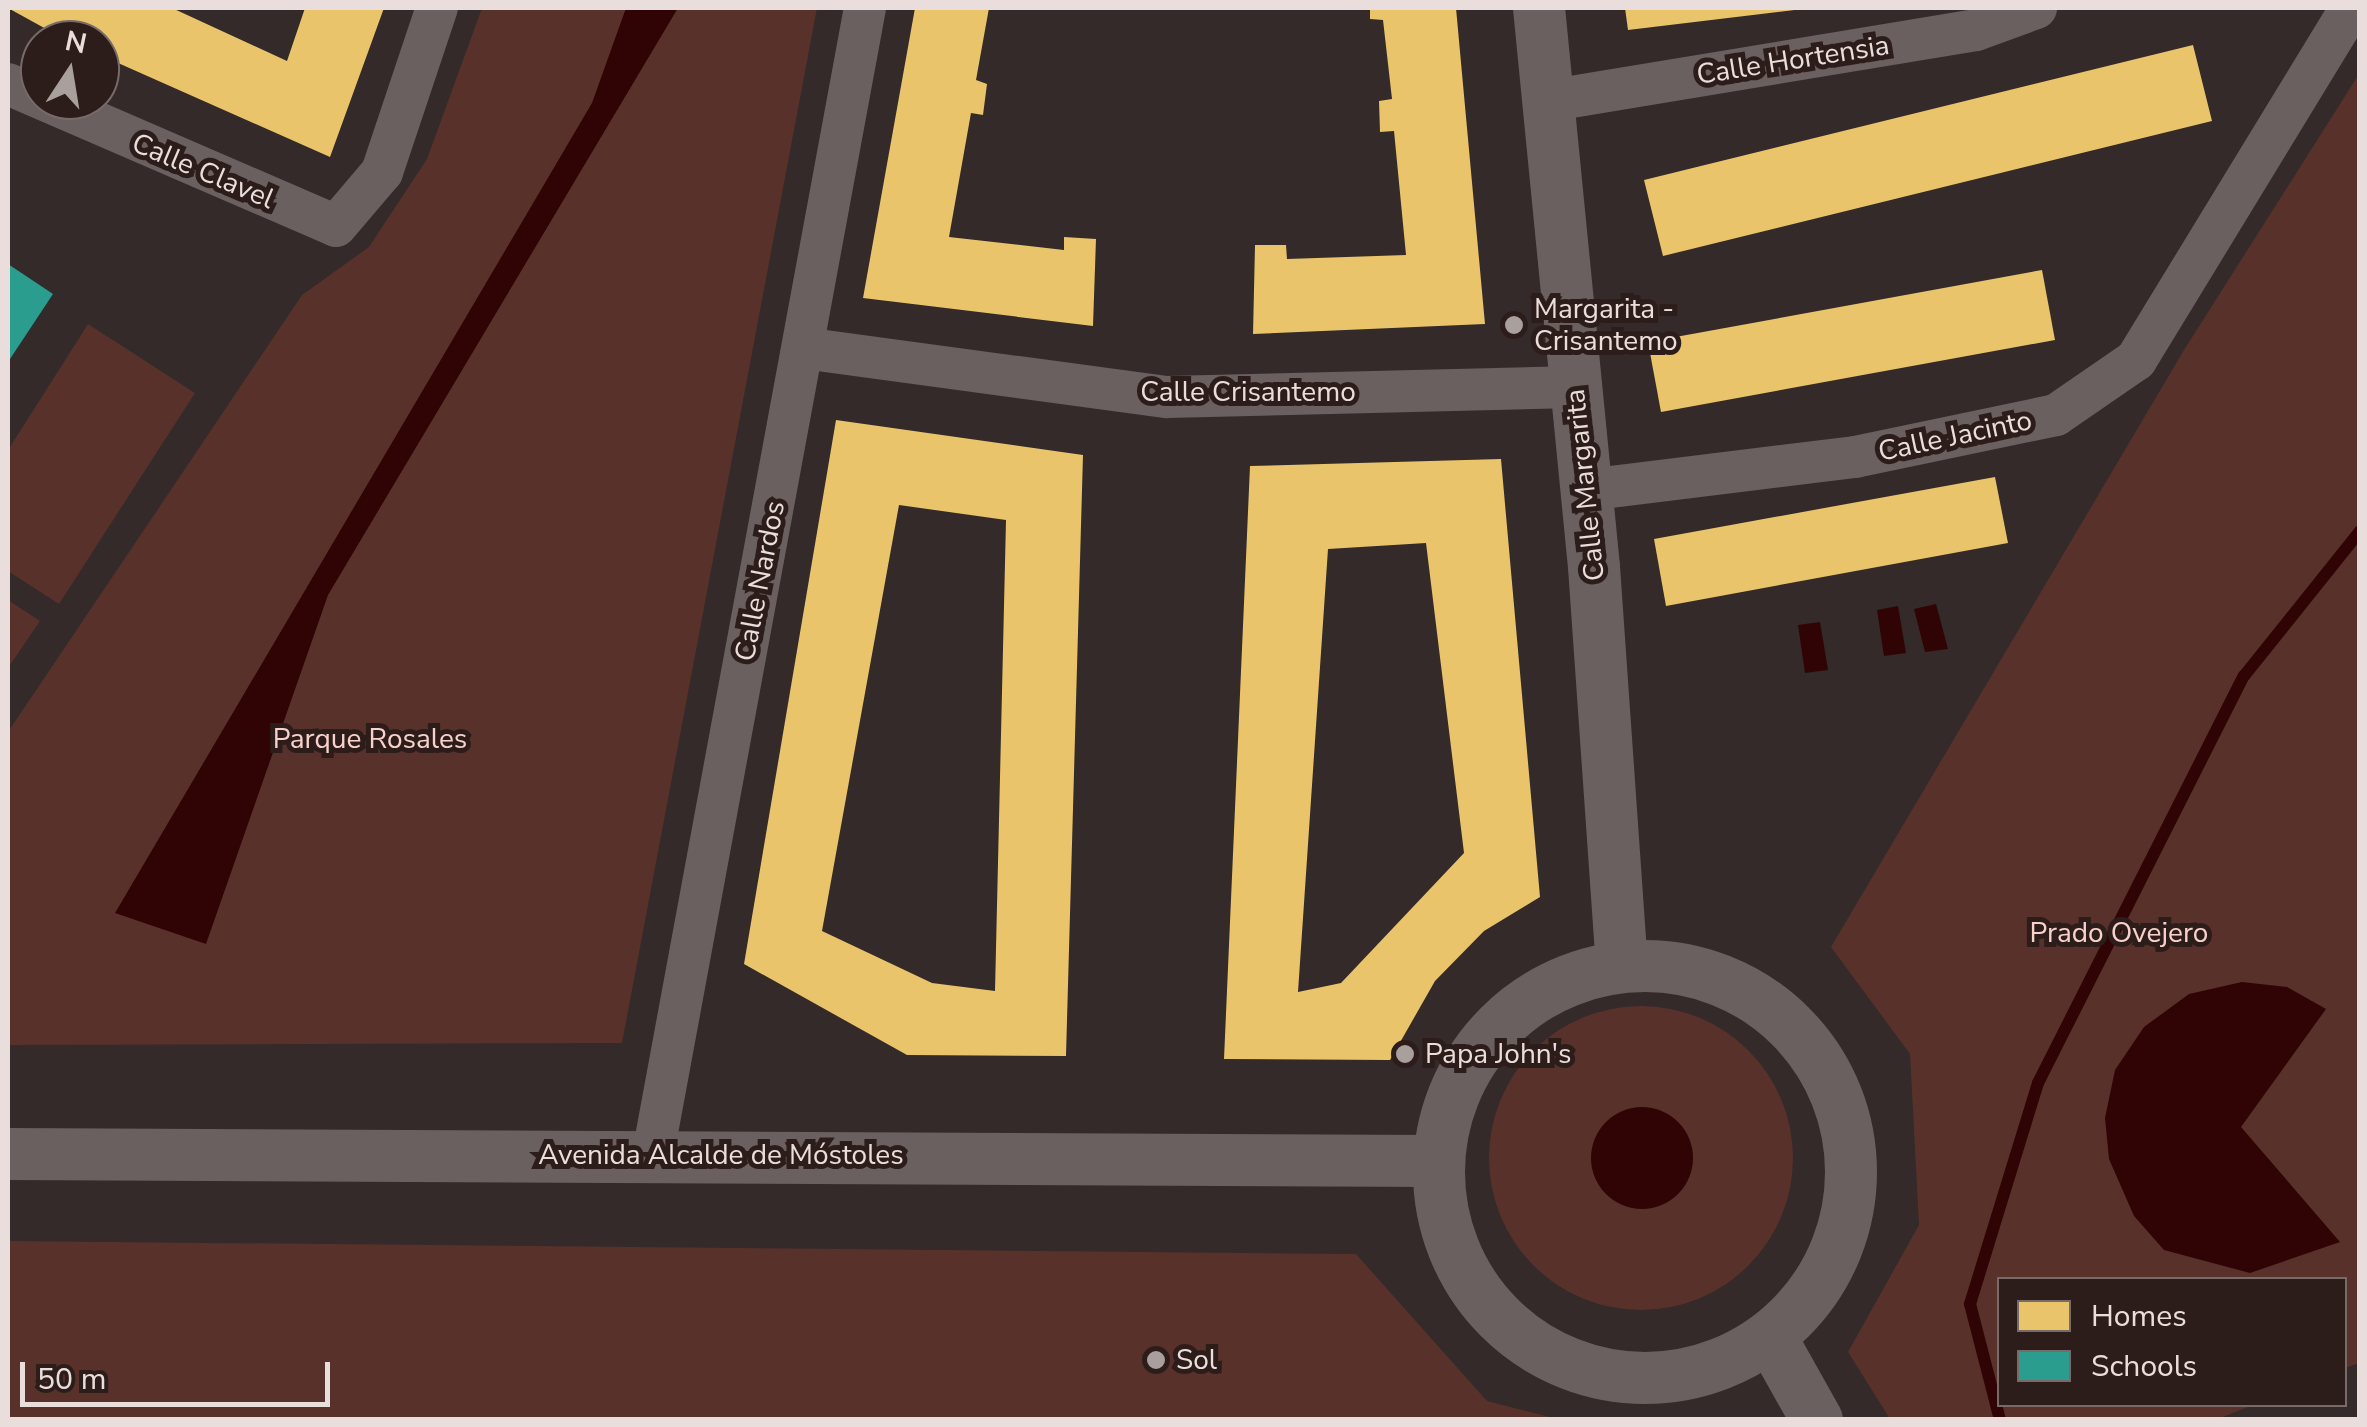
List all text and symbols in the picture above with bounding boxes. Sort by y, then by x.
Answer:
north arrow [20,20,120,120]
text: N [62,22,90,63]
street label: Calle Hortensia [1694,28,1892,92]
street label: Calle Clavel [127,126,279,216]
place label: Margarita - Crisantemo [1534,292,1678,358]
marker: Margarita - Crisantemo [1503,314,1525,336]
street label: Calle Crisantemo [1140,375,1356,409]
street label: Calle Margarita [1558,387,1612,583]
street label: Calle Jacinto [1875,403,2035,469]
street label: Calle Nardos [728,498,792,664]
park label: Parque Rosales [273,722,467,756]
park label: Prado Ovejero [2030,916,2208,950]
place label: Papa John's [1425,1037,1571,1071]
marker: Papa John's [1394,1043,1416,1065]
street label: Avenida Alcalde de Móstoles [538,1138,904,1172]
legend [1997,1277,2347,1407]
text: Homes [2091,1296,2187,1337]
scale bar [25,1342,335,1404]
place label: Sol [1176,1343,1217,1377]
text: Schools [2091,1346,2197,1387]
marker: Sol [1145,1349,1167,1371]
text: 50 m [37,1359,106,1400]

